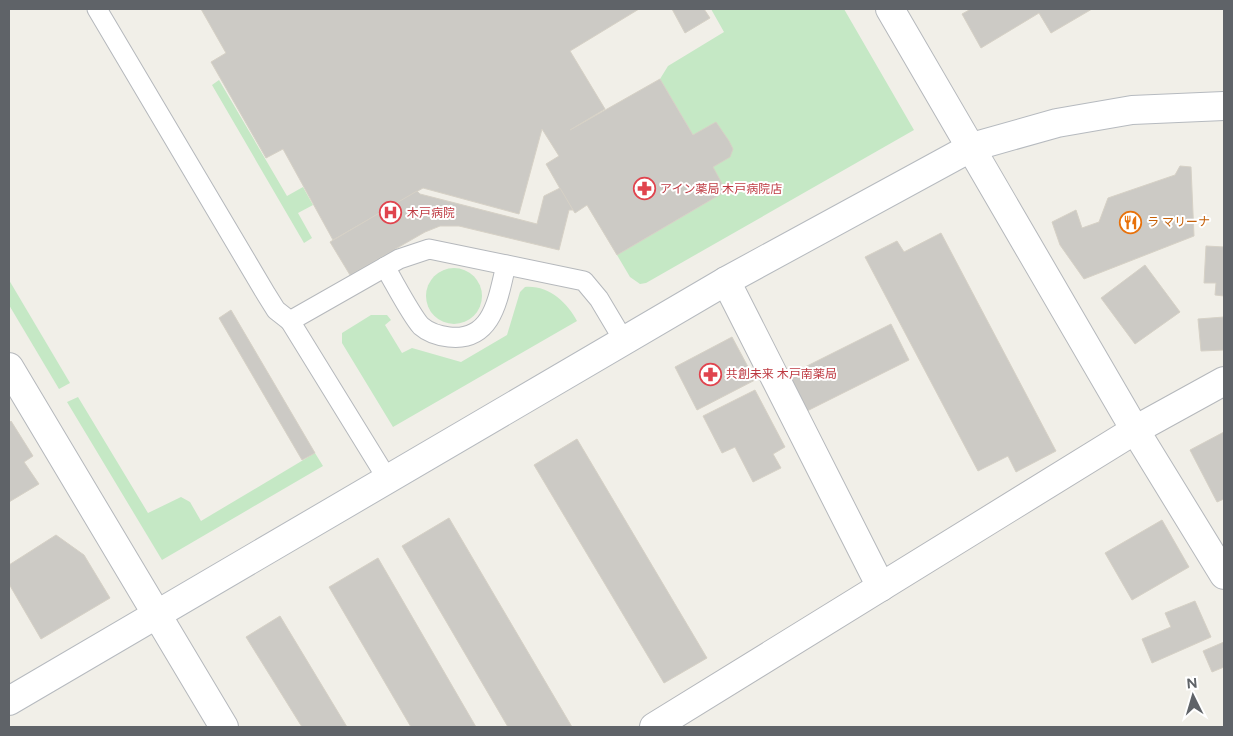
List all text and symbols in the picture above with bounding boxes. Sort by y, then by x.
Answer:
pharmacy icon: アイン薬局 木戸病院店 [632,177,656,201]
place label: アイン薬局 木戸病院店 [660,182,782,196]
hospital icon: 木戸病院 [379,201,403,225]
place label: 木戸病院 [407,206,455,220]
restaurant icon: ラ マリーナ [1119,210,1143,234]
place label: ラ マリーナ [1147,215,1210,229]
pharmacy icon: 共創未来 木戸南薬局 [698,362,722,386]
place label: 共創未来 木戸南薬局 [726,367,837,381]
north arrow [1168,671,1218,721]
text: N [1186,675,1198,692]

